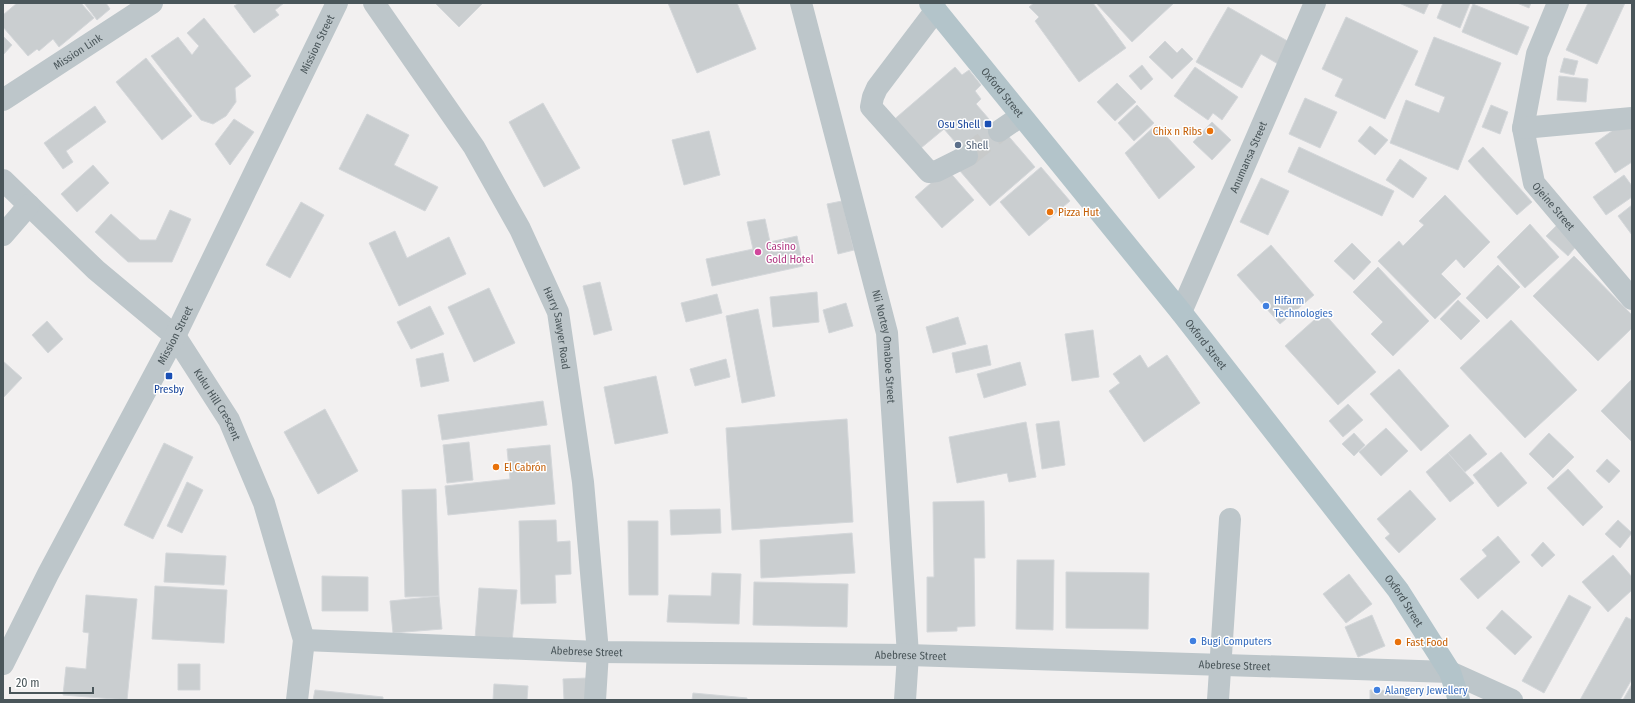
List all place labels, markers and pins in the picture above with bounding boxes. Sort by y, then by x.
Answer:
place label: Osu Shell [938,118,980,131]
marker: Osu Shell [983,119,993,129]
place label: Chix n Ribs [1153,125,1202,138]
marker: Chix n Ribs [1205,126,1215,136]
place label: Shell [966,139,989,152]
marker: Shell [953,140,963,150]
place label: Pizza Hut [1058,206,1099,219]
marker: Pizza Hut [1045,207,1055,217]
place label: Casino Gold Hotel [766,240,814,266]
marker: Casino Gold Hotel [753,247,763,257]
place label: Hifarm Technologies [1274,294,1333,320]
marker: Hifarm Technologies [1261,301,1271,311]
marker: Presby [164,371,174,381]
place label: Presby [154,383,184,396]
place label: El Cabrón [504,461,546,474]
marker: El Cabrón [491,462,501,472]
place label: Bugi Computers [1201,635,1272,648]
marker: Bugi Computers [1188,636,1198,646]
place label: Fast Food [1406,636,1448,649]
marker: Fast Food [1393,637,1403,647]
place label: Alangery Jewellery [1385,684,1468,697]
marker: Alangery Jewellery [1372,685,1382,695]

